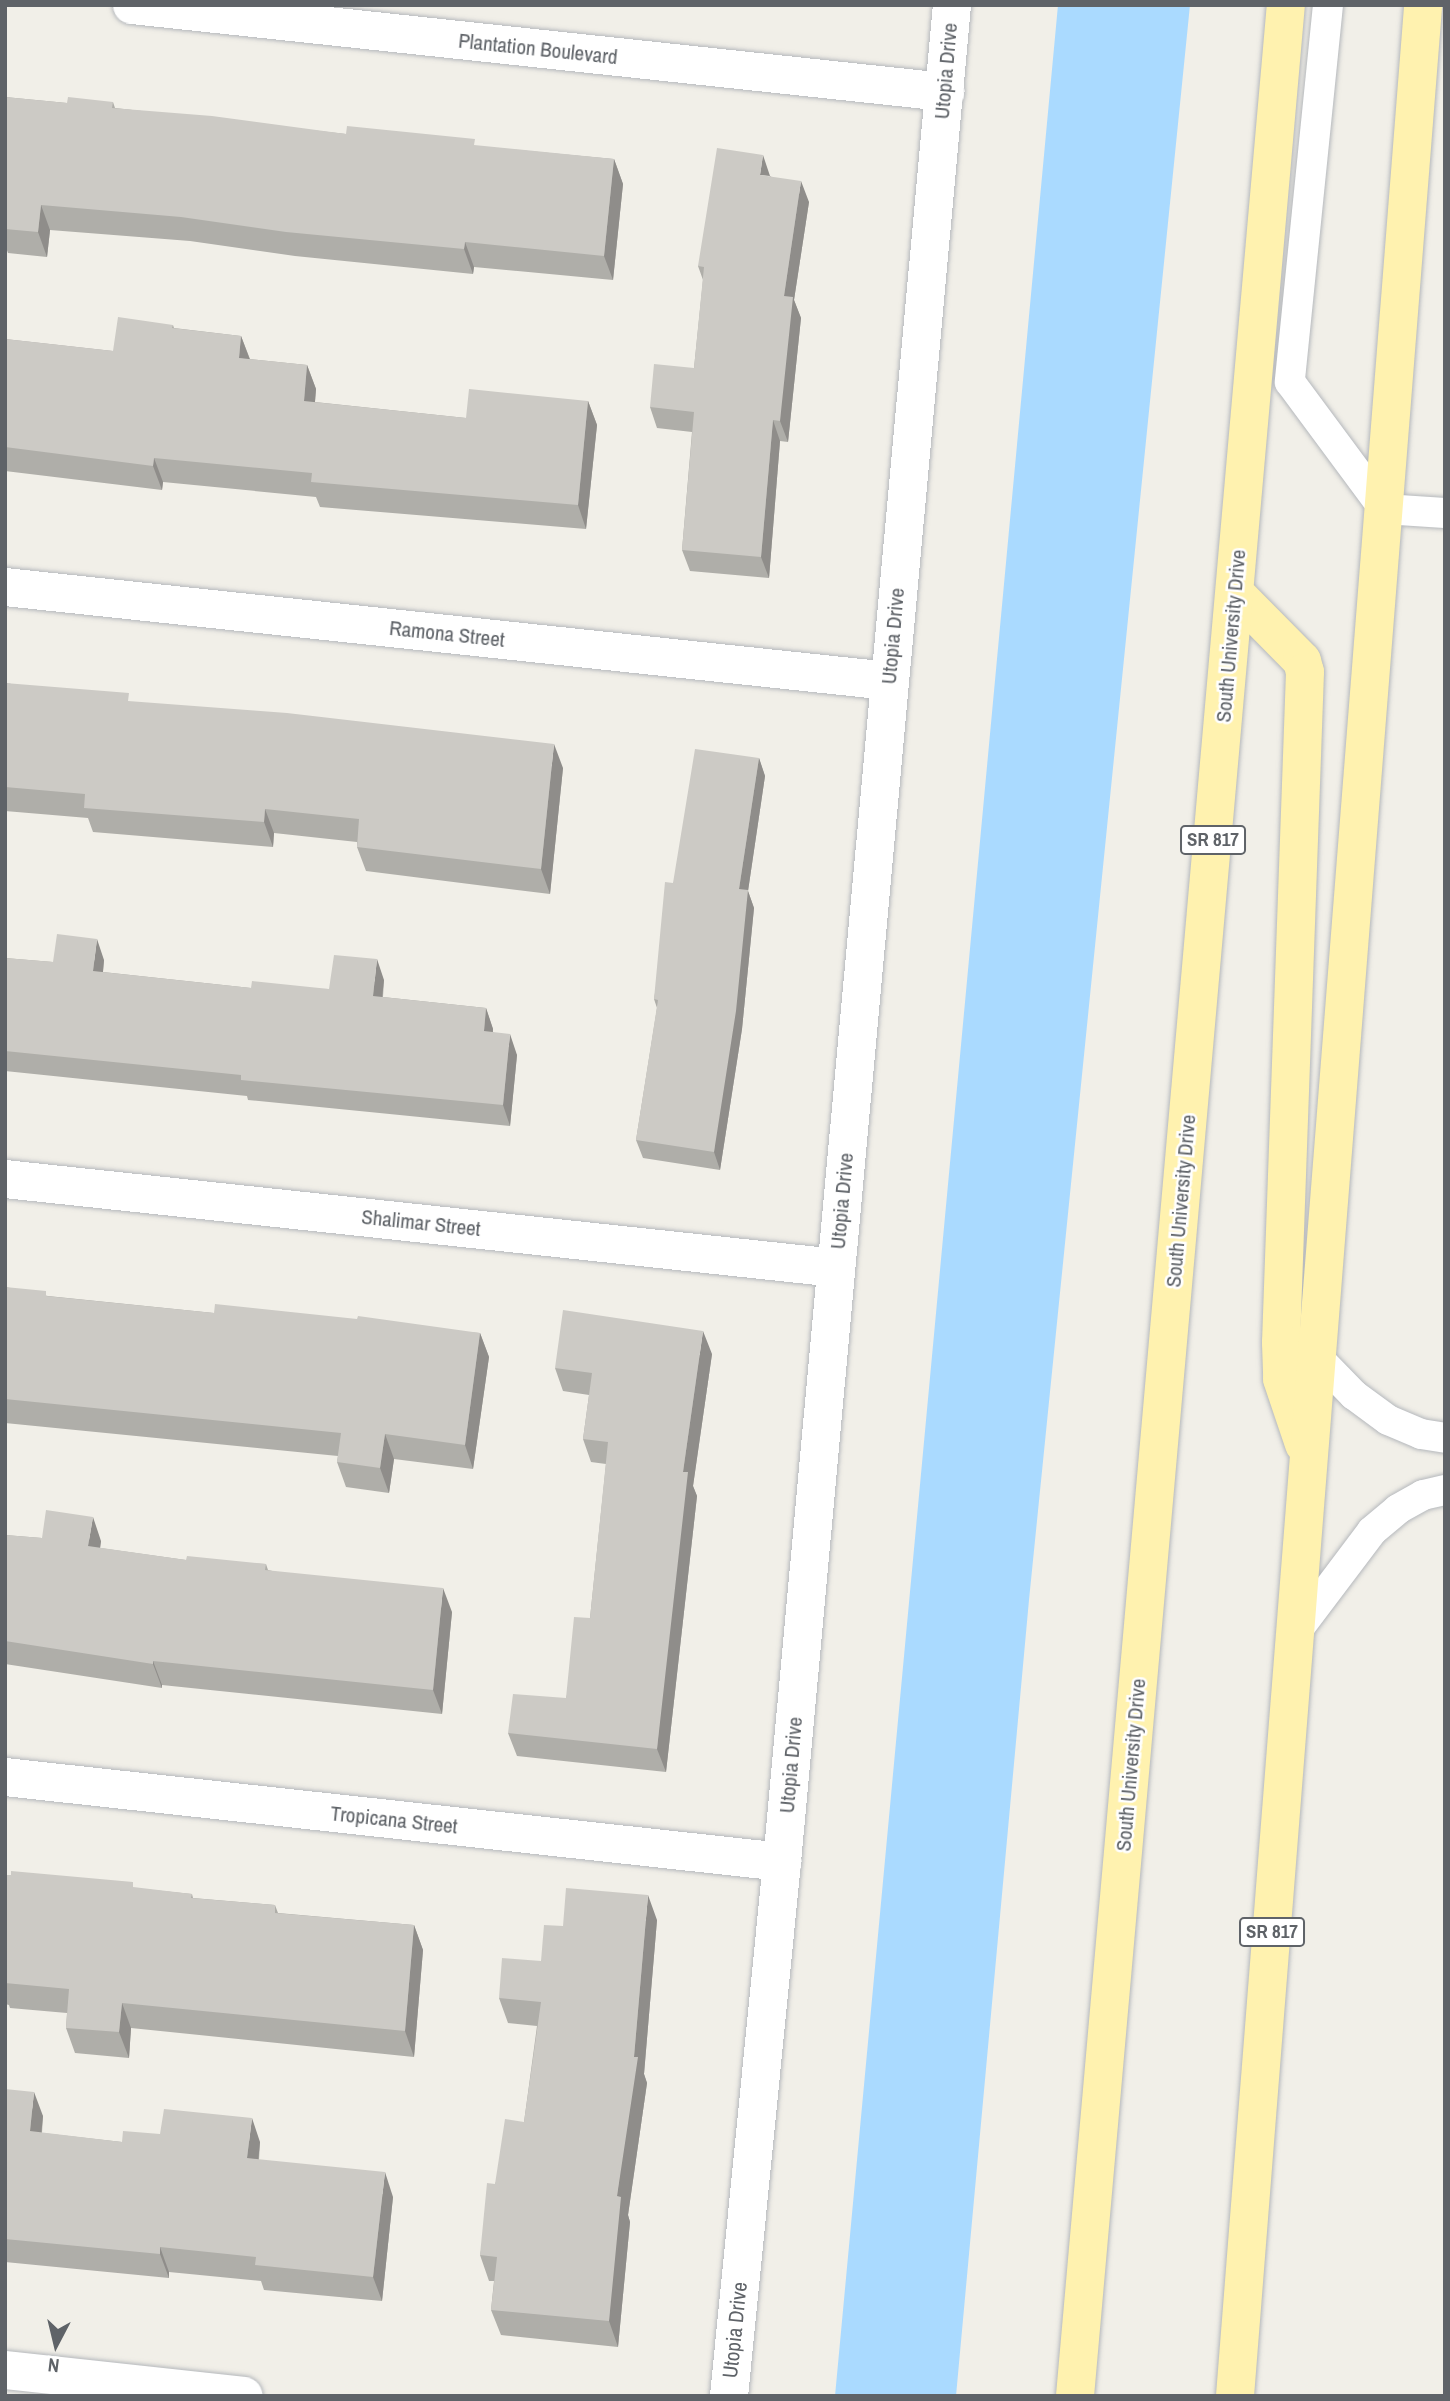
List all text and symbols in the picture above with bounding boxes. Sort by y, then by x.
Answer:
street label: Utopia Drive [929,22,963,120]
street label: Plantation Boulevard [457,28,619,70]
street label: South University Drive [1211,549,1251,723]
street label: Utopia Drive [876,587,910,685]
street label: Ramona Street [388,615,506,653]
road number: SR 817 [1180,824,1246,856]
street label: South University Drive [1161,1114,1201,1288]
street label: Utopia Drive [825,1152,859,1250]
street label: Shalimar Street [360,1204,482,1242]
street label: South University Drive [1111,1678,1151,1852]
street label: Utopia Drive [774,1716,808,1814]
street label: Tropicana Street [329,1801,459,1839]
road number: SR 817 [1239,1916,1305,1948]
street label: Utopia Drive [717,2281,753,2379]
north arrow [21,2310,91,2380]
text: N [46,2352,61,2379]

